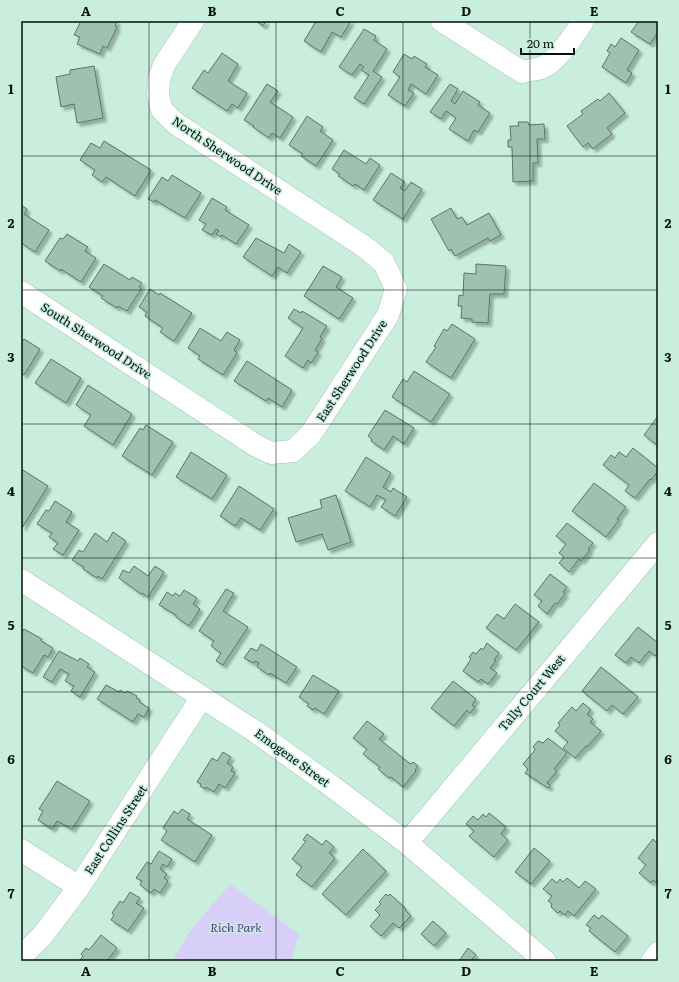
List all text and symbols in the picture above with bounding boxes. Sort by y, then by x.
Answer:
text: A [81,1,91,20]
text: B [208,1,217,20]
text: C [335,1,345,20]
text: D [461,1,471,20]
text: E [590,1,599,20]
scale bar [521,30,574,56]
text: 20 m [527,34,554,52]
text: 1 [8,79,14,98]
text: 1 [665,79,671,98]
street label: North Sherwood Drive [169,111,286,199]
text: 2 [8,213,15,232]
text: 2 [665,213,672,232]
street label: South Sherwood Drive [38,298,156,383]
street label: East Sherwood Drive [311,316,391,425]
text: 3 [7,347,15,366]
text: 3 [664,347,672,366]
text: 4 [7,481,15,500]
text: 4 [664,481,672,500]
text: 5 [7,615,15,634]
text: 5 [664,615,672,634]
street label: Tally Court West [494,650,569,735]
street label: Emogene Street [251,724,334,791]
text: 6 [7,749,15,768]
text: 6 [664,749,672,768]
street label: East Collins Street [79,781,151,878]
text: 7 [7,883,15,902]
text: 7 [664,883,672,902]
park label: Rich Park [210,918,262,936]
text: A [81,961,91,980]
text: B [208,961,217,980]
text: C [335,961,345,980]
text: D [461,961,471,980]
text: E [590,961,599,980]

